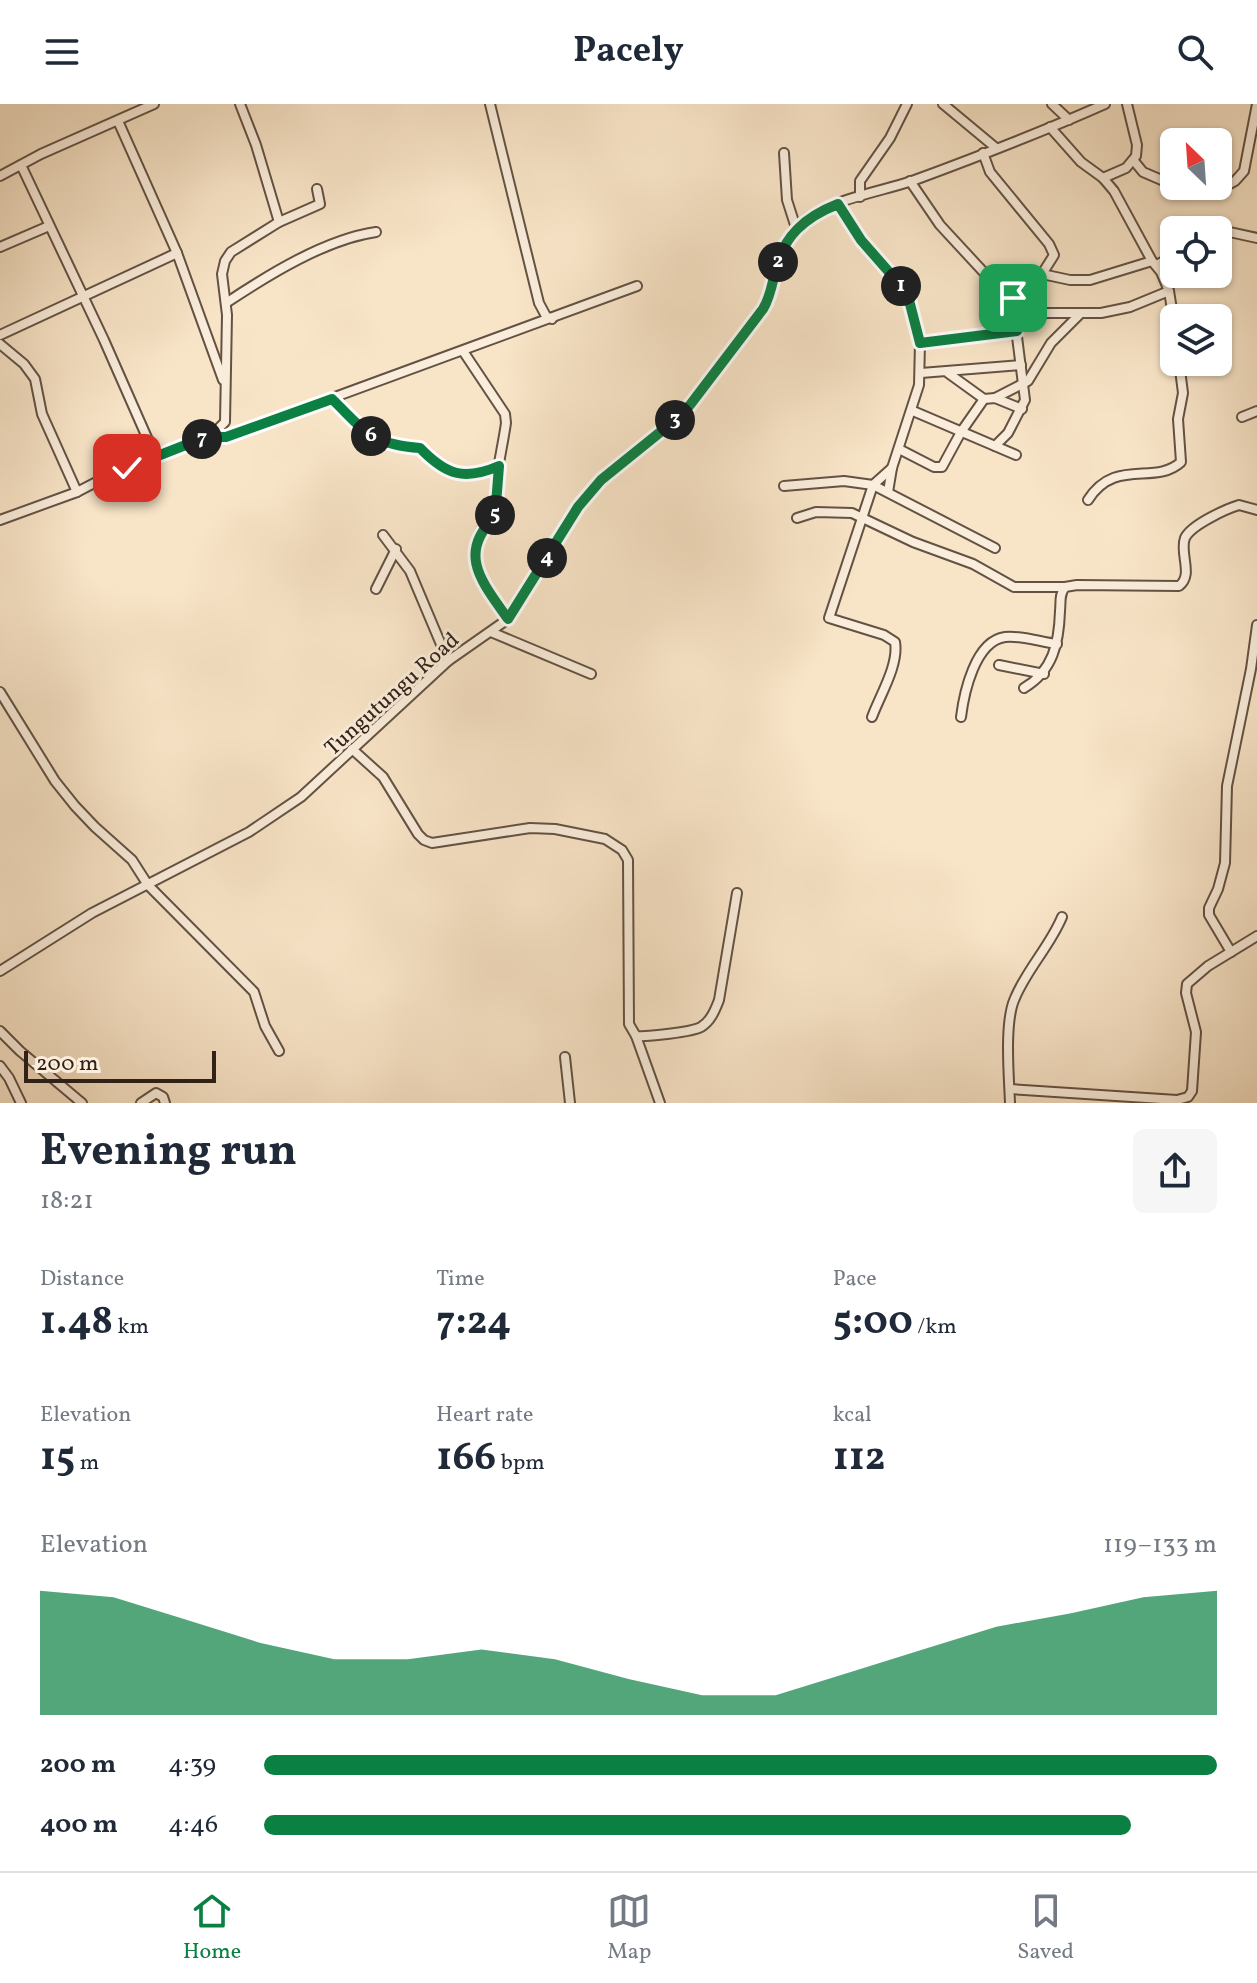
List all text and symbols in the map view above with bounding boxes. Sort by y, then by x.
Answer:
text: Pacely [573,27,684,77]
icon: menu [40,30,84,74]
icon: search [1173,30,1217,74]
north arrow [1160,128,1232,200]
map controls [1160,128,1232,376]
button: locate [1160,216,1232,288]
pin: 2 [758,242,798,282]
text: 2 [772,246,784,277]
pin [979,264,1047,332]
pin: 1 [881,266,921,306]
text: 1 [897,270,905,301]
icon: arrive [991,276,1035,320]
button: layers [1160,304,1232,376]
pin: 3 [655,400,695,440]
text: 3 [669,404,681,435]
pin: 6 [351,416,391,456]
pin: 7 [182,419,222,459]
text: 6 [365,420,377,451]
text: 7 [197,423,207,454]
pin [93,434,161,502]
icon: check [105,446,149,490]
pin: 5 [475,495,515,535]
text: 5 [490,499,500,530]
pin: 4 [527,538,567,578]
text: 4 [540,542,554,573]
street label: Tungutungu Road [318,626,467,764]
scale bar [24,1047,216,1083]
text: 200 m [36,1049,98,1080]
text: Evening run [40,1122,297,1183]
button: share [1133,1129,1217,1213]
text: 18:21 [40,1183,93,1219]
text: Distance [40,1264,124,1295]
text: Time [436,1264,485,1295]
text: Pace [833,1264,877,1295]
text: 1.48 [40,1295,113,1351]
text: 7:24 [436,1295,511,1351]
text: 5:00 [833,1295,913,1351]
text: km [113,1312,149,1343]
text: /km [913,1312,957,1343]
text: Elevation [40,1400,131,1431]
text: Heart rate [436,1400,533,1431]
text: kcal [833,1400,872,1431]
text: 15 [40,1431,75,1487]
text: 166 [436,1431,496,1487]
text: 112 [833,1431,886,1487]
text: m [75,1448,99,1479]
text: bpm [496,1448,545,1479]
text: Elevation [40,1527,148,1563]
text: 119–133 m [1103,1527,1217,1563]
text: 200 m [40,1747,116,1783]
text: 4:39 [168,1747,216,1783]
text: 400 m [40,1807,118,1843]
text: 4:46 [168,1807,218,1843]
tab: Home [183,1889,241,1968]
tab: Map [607,1889,651,1968]
tab: Saved [1017,1889,1074,1968]

